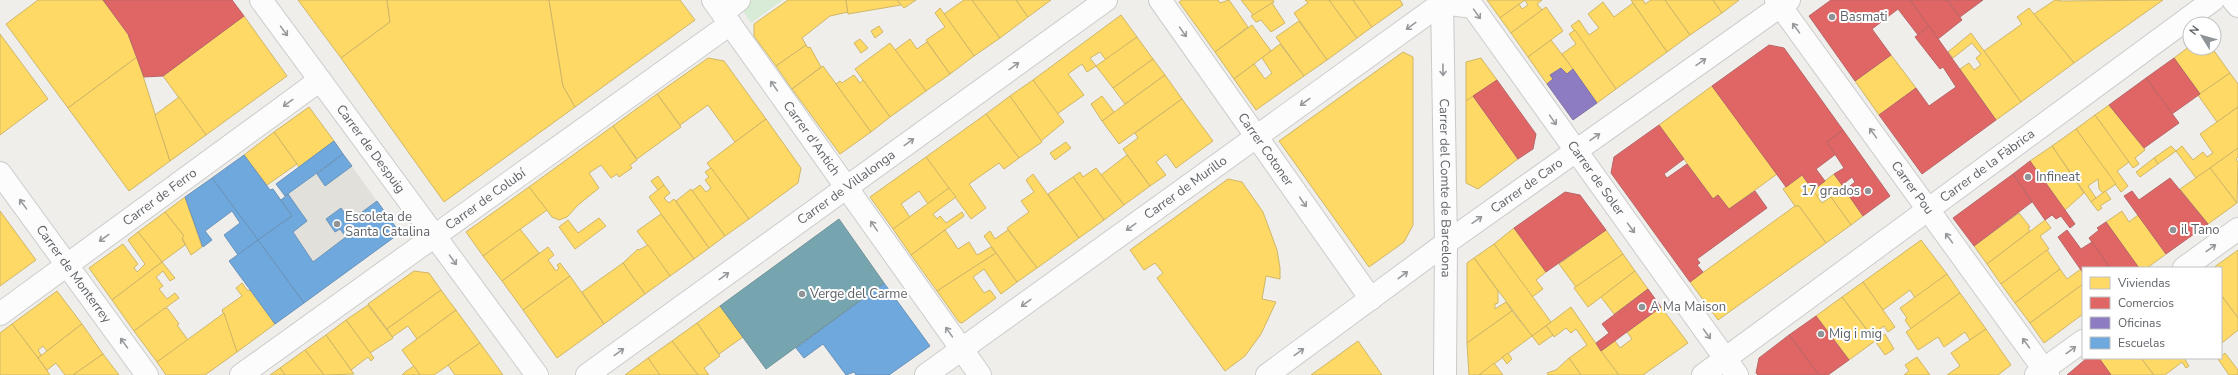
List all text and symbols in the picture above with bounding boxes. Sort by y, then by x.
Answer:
one-way arrow [1473,8,1481,19]
place label: Basmati [1840,8,1888,26]
marker: Basmati [1827,12,1837,22]
north arrow [2182,16,2222,56]
one-way arrow [1405,22,1416,30]
text: N [2186,22,2203,38]
one-way arrow [1792,23,1800,34]
one-way arrow [280,26,289,37]
one-way arrow [1179,26,1187,37]
one-way arrow [1696,58,1707,66]
one-way arrow [1009,62,1020,70]
one-way arrow [1439,63,1447,76]
one-way arrow [770,80,778,91]
street label: Carrer d'Antich [779,97,844,180]
one-way arrow [1300,97,1311,106]
street label: Carrer del Comte de Barcelona [1435,98,1455,278]
one-way arrow [283,99,294,107]
street label: Carrer de Despuig [332,101,409,197]
street label: Carrer Cotoner [1233,109,1298,190]
one-way arrow [1549,114,1557,125]
street label: Carrer de la Fàbrica [1936,125,2038,207]
one-way arrow [1869,128,1877,139]
one-way arrow [1589,133,1600,141]
street label: Carrer de Soler [1563,137,1629,220]
one-way arrow [903,138,914,147]
street label: Carrer de Villalonga [794,146,899,229]
street label: Carrer de Murillo [1140,152,1231,224]
street label: Carrer de Caro [1487,154,1567,218]
street label: Carrer Pou [1887,157,1938,218]
street label: Carrer de Ferro [119,164,201,230]
street label: Carrer de Colubí [442,164,530,234]
place label: Infineat [2036,168,2080,186]
marker: Infineat [2023,172,2033,182]
place label: 17 grados [1801,182,1860,200]
marker: 17 grados [1863,186,1873,196]
one-way arrow [1299,197,1307,208]
one-way arrow [19,199,27,210]
place label: Escoleta de Santa Catalina [345,208,430,241]
one-way arrow [1472,216,1483,224]
marker: Escoleta de Santa Catalina [332,219,342,229]
street label: Carrer de Monterrey [32,221,116,327]
one-way arrow [870,221,878,232]
place label: il Tano [2181,221,2220,239]
one-way arrow [1126,223,1137,231]
one-way arrow [1627,223,1635,234]
marker: il Tano [2168,225,2178,235]
one-way arrow [99,233,110,242]
one-way arrow [1945,233,1953,244]
one-way arrow [2205,244,2216,253]
one-way arrow [448,255,457,266]
legend [2082,267,2222,359]
one-way arrow [1398,270,1409,279]
one-way arrow [719,272,730,280]
text: Viviendas [2117,275,2171,291]
place label: Verge del Carme [809,285,907,303]
marker: Verge del Carme [797,289,807,299]
text: Comercios [2118,295,2174,311]
place label: A Ma Maison [1650,298,1726,316]
one-way arrow [1020,299,1031,307]
marker: A Ma Maison [1637,302,1647,312]
text: Oficinas [2118,315,2161,331]
place label: Mig i mig [1829,325,1882,343]
one-way arrow [945,327,953,338]
one-way arrow [1703,328,1711,339]
marker: Mig i mig [1816,329,1826,339]
text: Escuelas [2118,335,2165,351]
one-way arrow [120,338,129,349]
one-way arrow [2021,338,2030,349]
one-way arrow [2065,346,2076,354]
one-way arrow [613,348,624,356]
one-way arrow [1293,348,1304,356]

